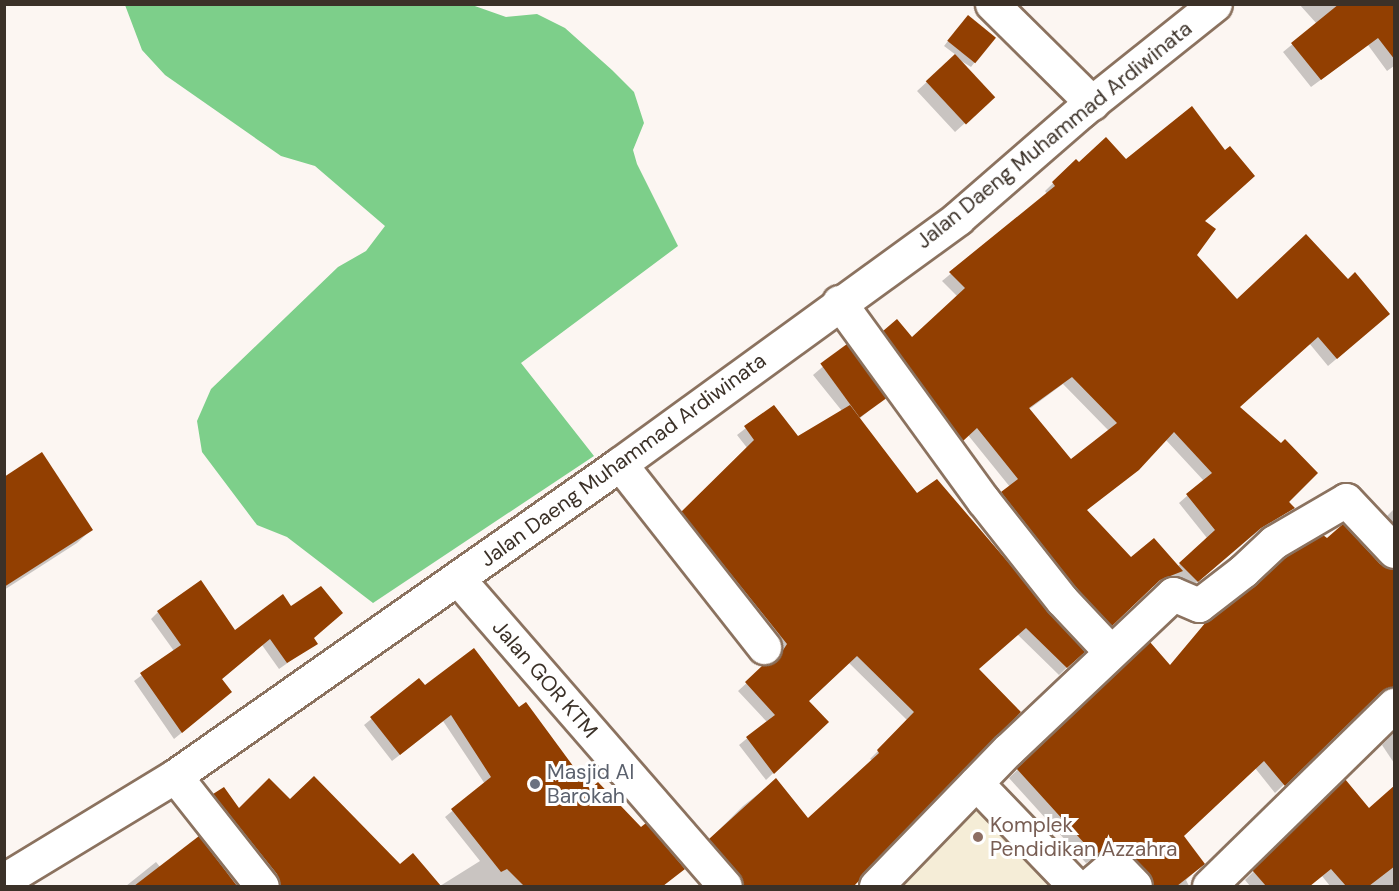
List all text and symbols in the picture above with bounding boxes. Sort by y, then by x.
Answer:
street label: Jalan Daeng Muhammad Ardiwinata [911,16,1197,254]
street label: Jalan Daeng Muhammad Ardiwinata [475,348,771,572]
street label: Jalan GOR KTM [487,615,603,743]
place label: Masjid Al Barokah [547,759,634,809]
marker: Masjid Al Barokah [528,777,542,791]
place label: Komplek Pendidikan Azzahra [990,812,1177,862]
marker: Komplek Pendidikan Azzahra [971,830,985,844]

